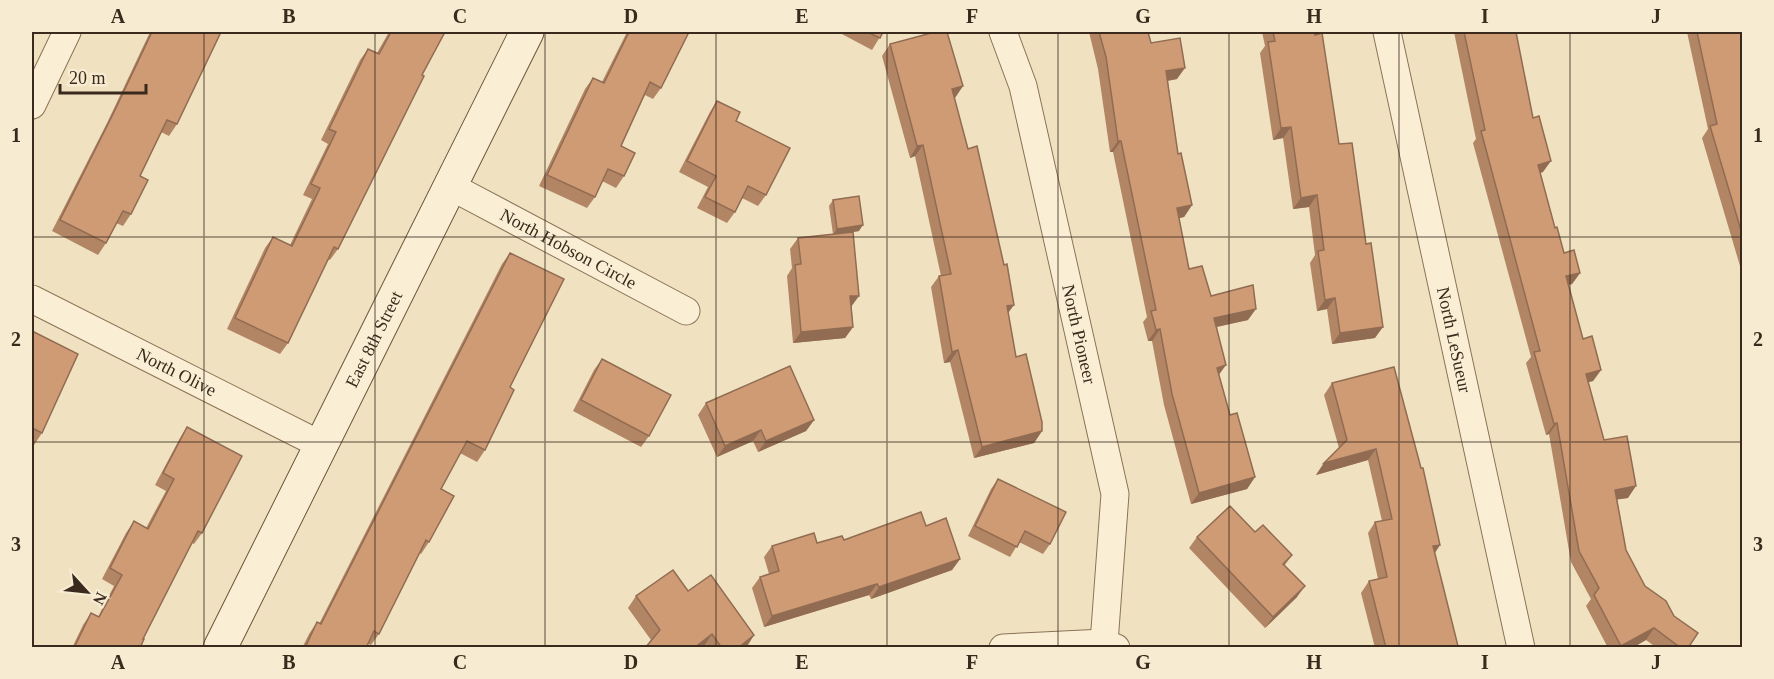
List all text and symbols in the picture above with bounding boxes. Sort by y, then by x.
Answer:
text: A [111,5,126,27]
text: B [282,5,296,27]
text: C [453,5,467,27]
text: D [624,5,638,27]
text: E [795,5,809,27]
text: F [966,5,978,27]
text: G [1135,5,1151,27]
text: H [1306,5,1322,27]
text: I [1481,5,1489,27]
text: J [1651,5,1661,27]
scale bar [60,57,146,95]
text: 20 m [69,68,106,88]
text: 1 [11,124,21,146]
text: 1 [1753,124,1763,146]
street label: North Hobson Circle [497,205,640,293]
street label: North Pioneer [1058,282,1100,386]
street label: North LeSueur [1433,285,1475,394]
street label: East 8th Street [341,288,406,391]
text: 2 [11,328,21,350]
text: 2 [1753,328,1763,350]
street label: North Olive [133,344,220,400]
text: 3 [11,533,21,555]
text: 3 [1753,533,1763,555]
north arrow [57,562,117,622]
text: N [90,590,110,608]
text: A [111,651,126,673]
text: B [282,651,296,673]
text: C [453,651,467,673]
text: D [624,651,638,673]
text: E [795,651,809,673]
text: F [966,651,978,673]
text: G [1135,651,1151,673]
text: H [1306,651,1322,673]
text: I [1481,651,1489,673]
text: J [1651,651,1661,673]

